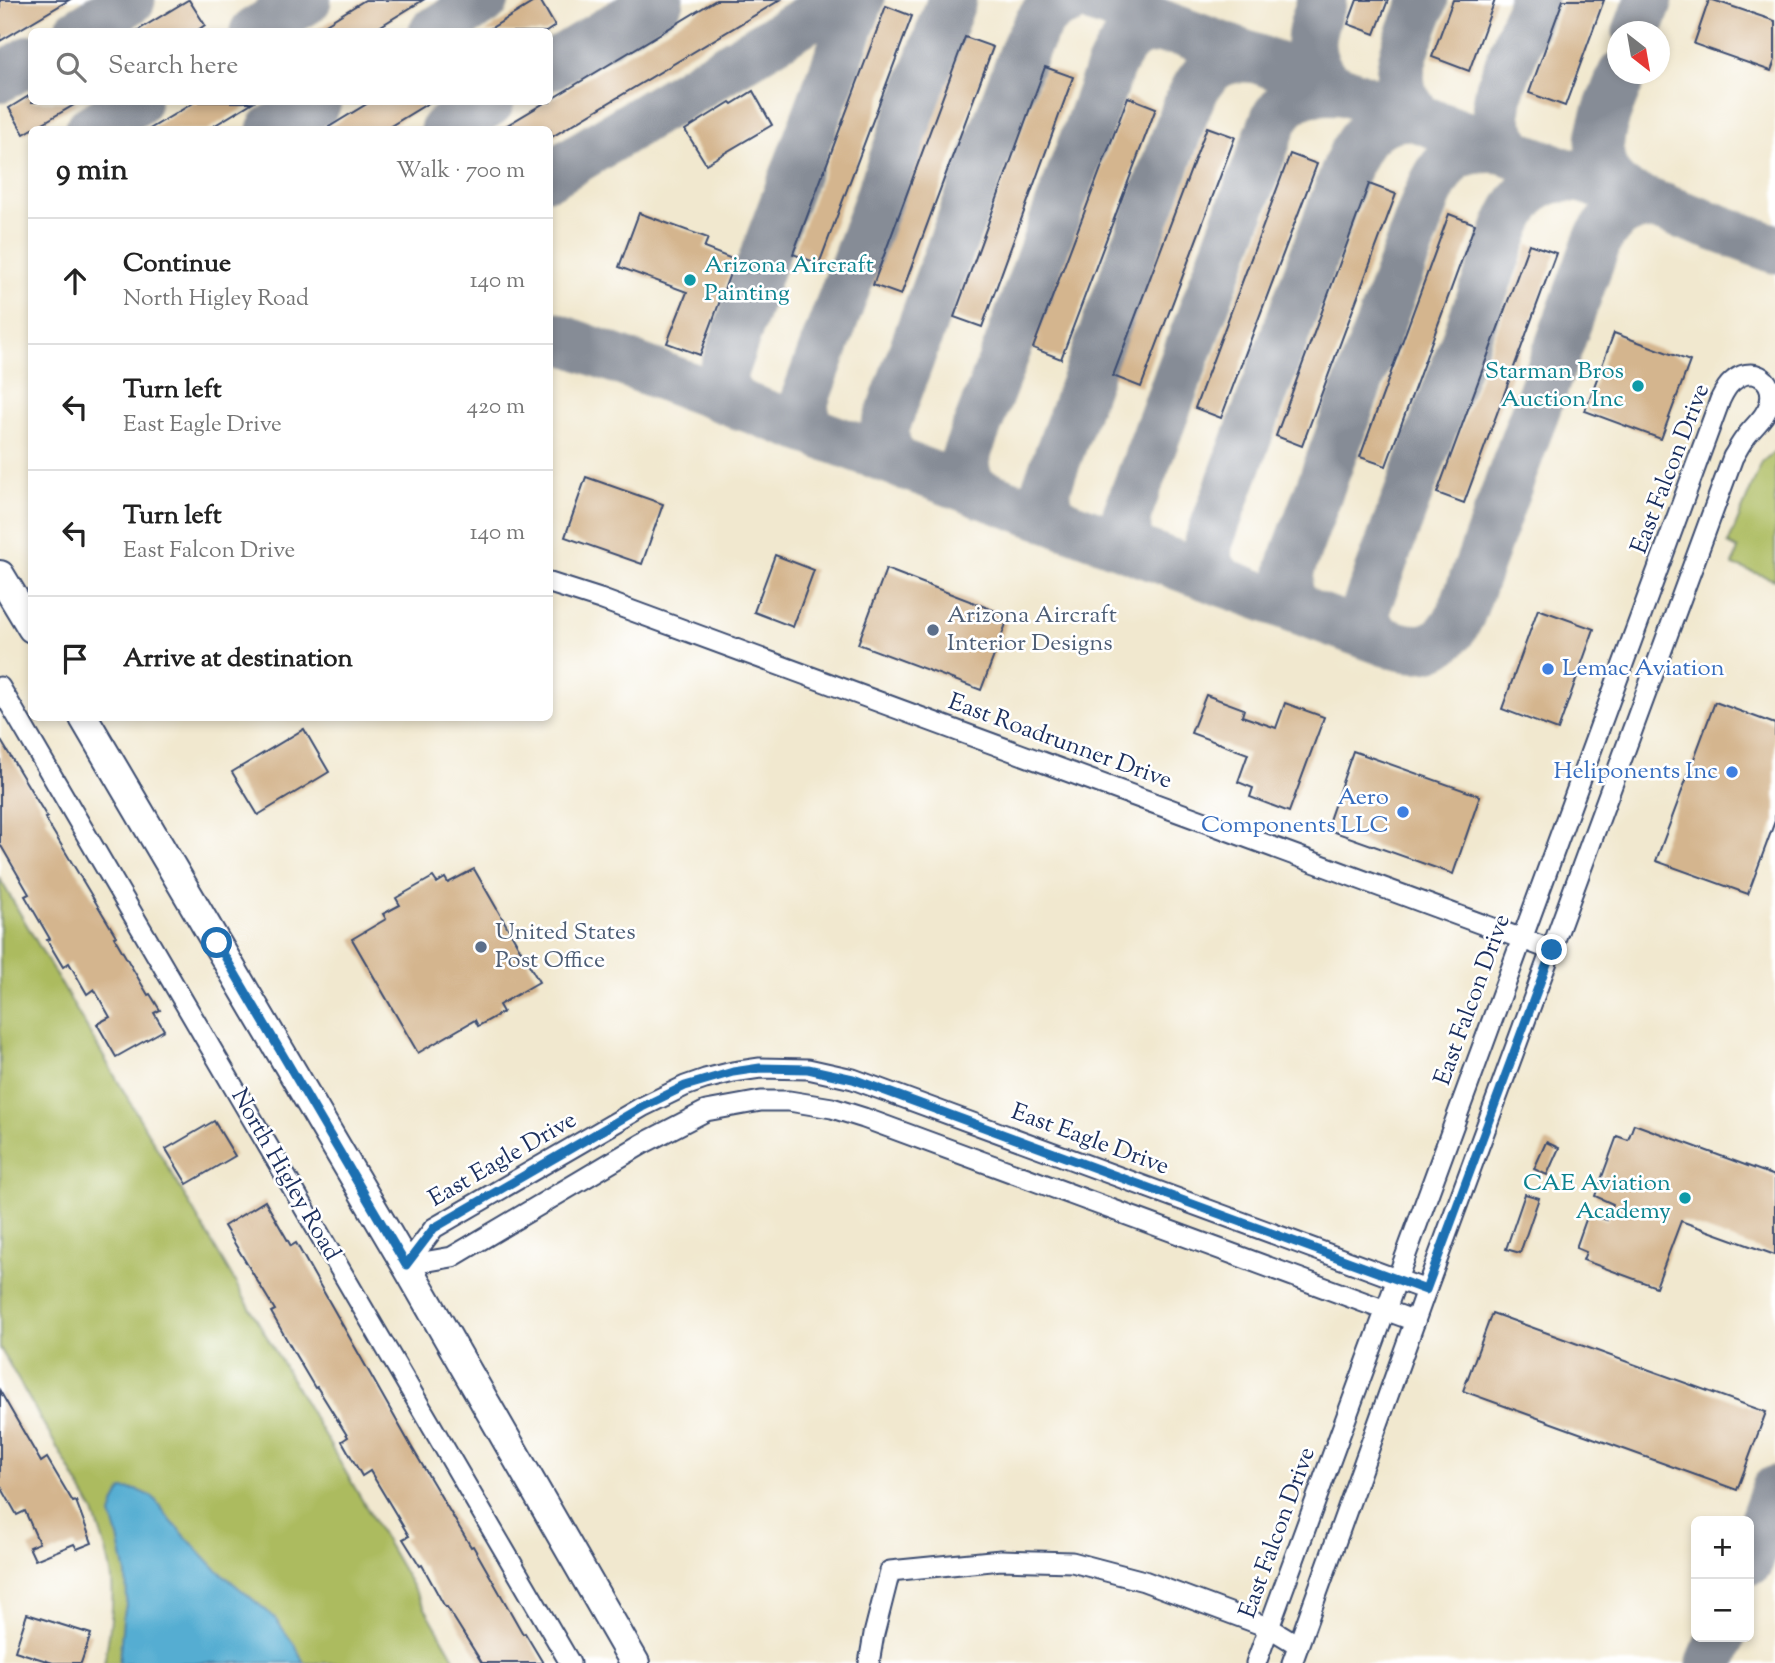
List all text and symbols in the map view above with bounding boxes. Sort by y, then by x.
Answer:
north arrow [1607,21,1670,84]
search box [28,28,553,105]
icon: search [52,48,90,86]
text: Search here [108,48,238,85]
text: 9 min [56,150,128,193]
text: Walk · 700 m [396,155,525,188]
text: Continue [123,246,231,283]
place label: Arizona Aircraft Painting [704,249,874,311]
icon: ahead [56,262,94,300]
text: 140 m [470,265,525,298]
marker: Arizona Aircraft Painting [682,272,698,288]
text: North Higley Road [123,283,309,316]
place label: Starman Bros Auction Inc [1485,355,1624,417]
text: Turn left [123,372,222,409]
marker: Starman Bros Auction Inc [1630,378,1646,394]
street label: East Falcon Drive [1623,379,1719,559]
icon: left [56,388,94,426]
text: 420 m [467,391,525,424]
text: East Eagle Drive [123,409,282,442]
text: Turn left [123,498,222,535]
icon: left [56,514,94,552]
text: 140 m [470,517,525,550]
text: East Falcon Drive [123,535,295,568]
place label: Arizona Aircraft Interior Designs [947,599,1117,661]
marker: Arizona Aircraft Interior Designs [925,622,941,638]
icon: arrive [56,640,94,678]
text: Arrive at destination [123,641,353,678]
place label: Lemac Aviation [1562,652,1725,686]
marker: Lemac Aviation [1540,661,1556,677]
street label: East Roadrunner Drive [943,686,1177,798]
place label: Heliponents Inc [1554,755,1718,789]
marker: Heliponents Inc [1724,764,1740,780]
place label: Aero Components LLC [1201,781,1389,843]
marker: Aero Components LLC [1395,804,1411,820]
street label: East Falcon Drive [1426,910,1520,1090]
place label: United States Post Office [495,916,636,978]
route start [201,927,232,958]
route end [1536,934,1567,965]
marker: United States Post Office [473,939,489,955]
street label: North Higley Road [222,1082,348,1268]
street label: East Eagle Drive [1006,1096,1174,1184]
street label: East Eagle Drive [423,1104,583,1216]
place label: CAE Aviation Academy [1523,1167,1671,1229]
marker: CAE Aviation Academy [1677,1190,1693,1206]
street label: East Falcon Drive [1231,1443,1325,1623]
map controls [1691,1516,1754,1642]
button: + [1691,1516,1754,1579]
button: − [1691,1579,1754,1642]

